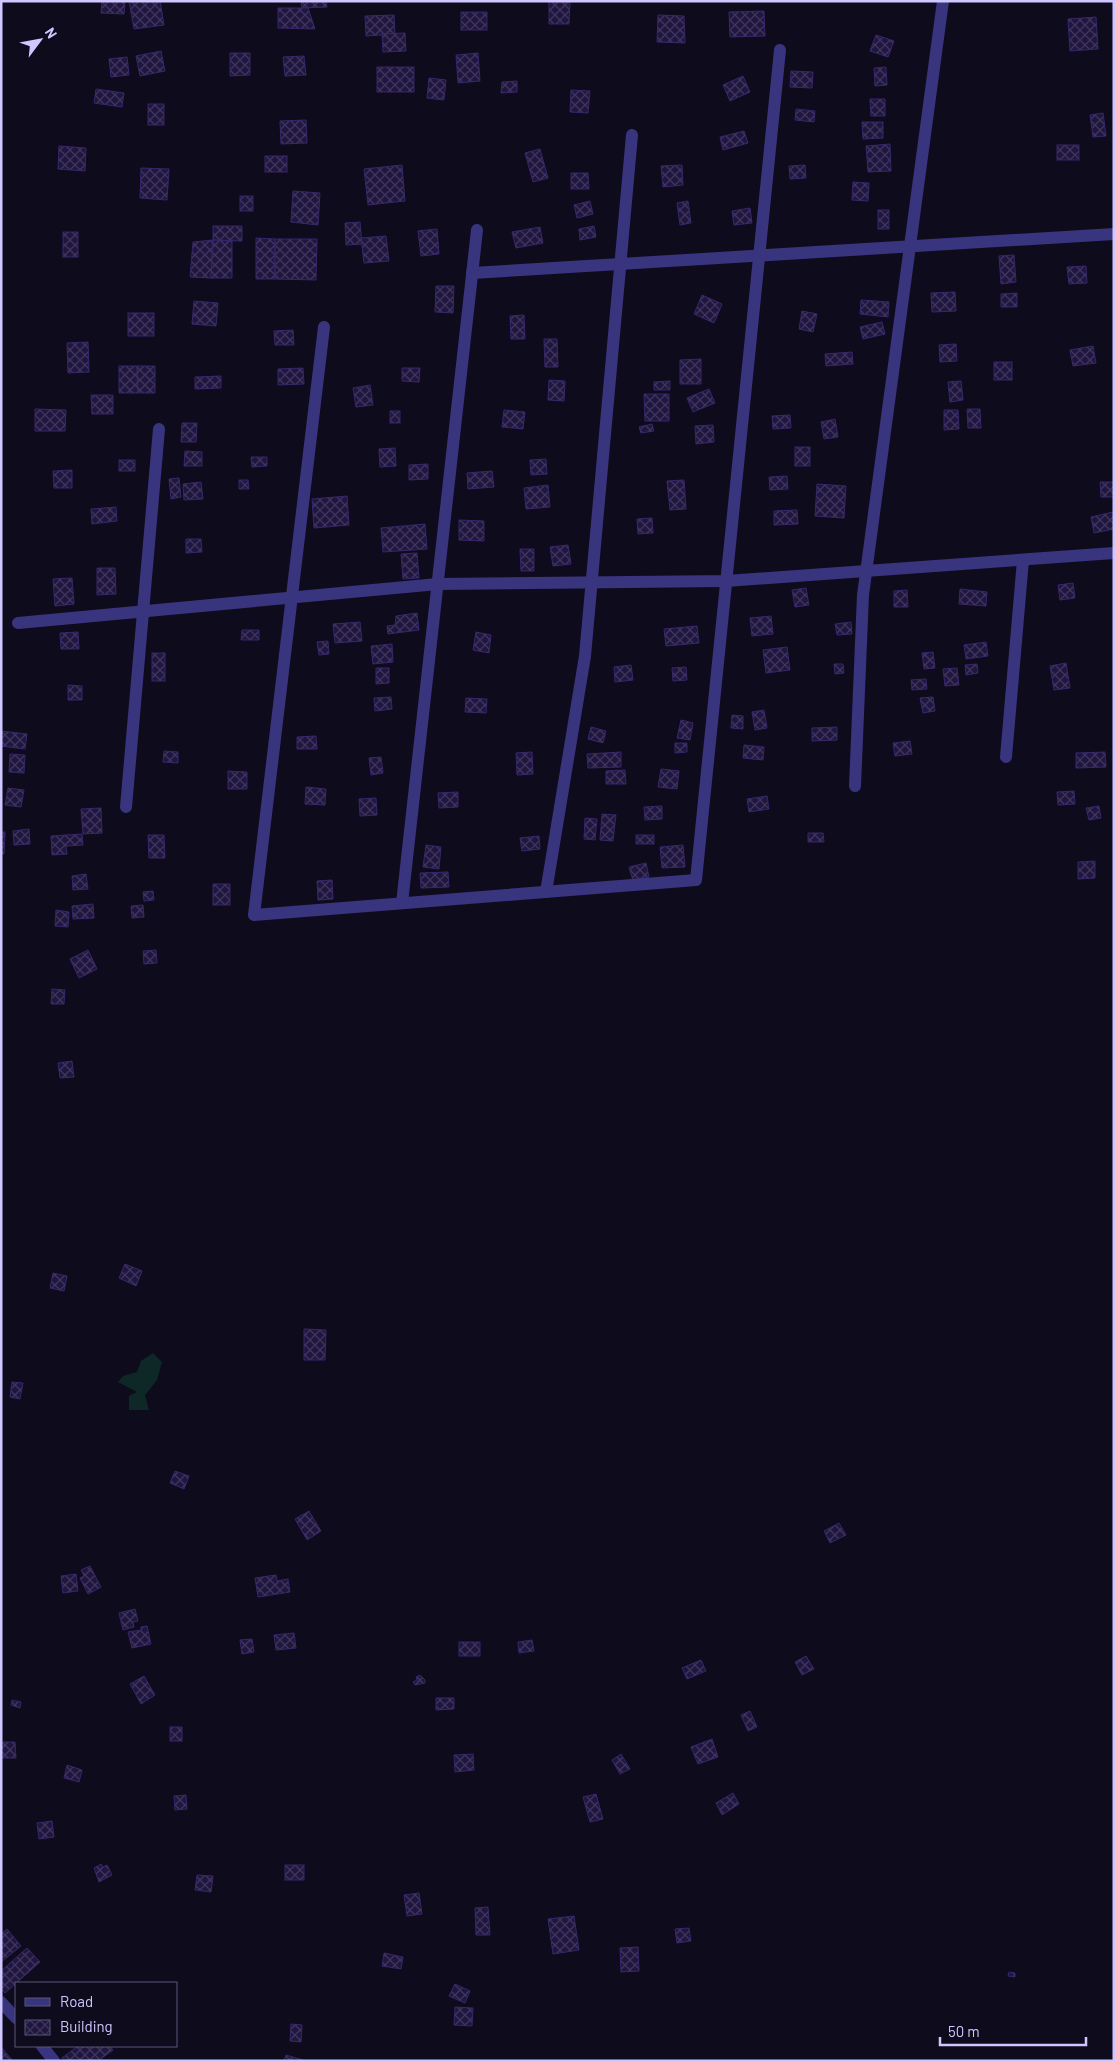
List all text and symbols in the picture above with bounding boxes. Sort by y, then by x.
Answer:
north arrow [15,15,65,65]
text: N [42,24,61,41]
legend [15,1982,178,2047]
text: Road [60,1992,93,2010]
scale bar [940,2014,1086,2046]
text: Building [60,2017,113,2035]
text: 50 m [948,2022,980,2040]

